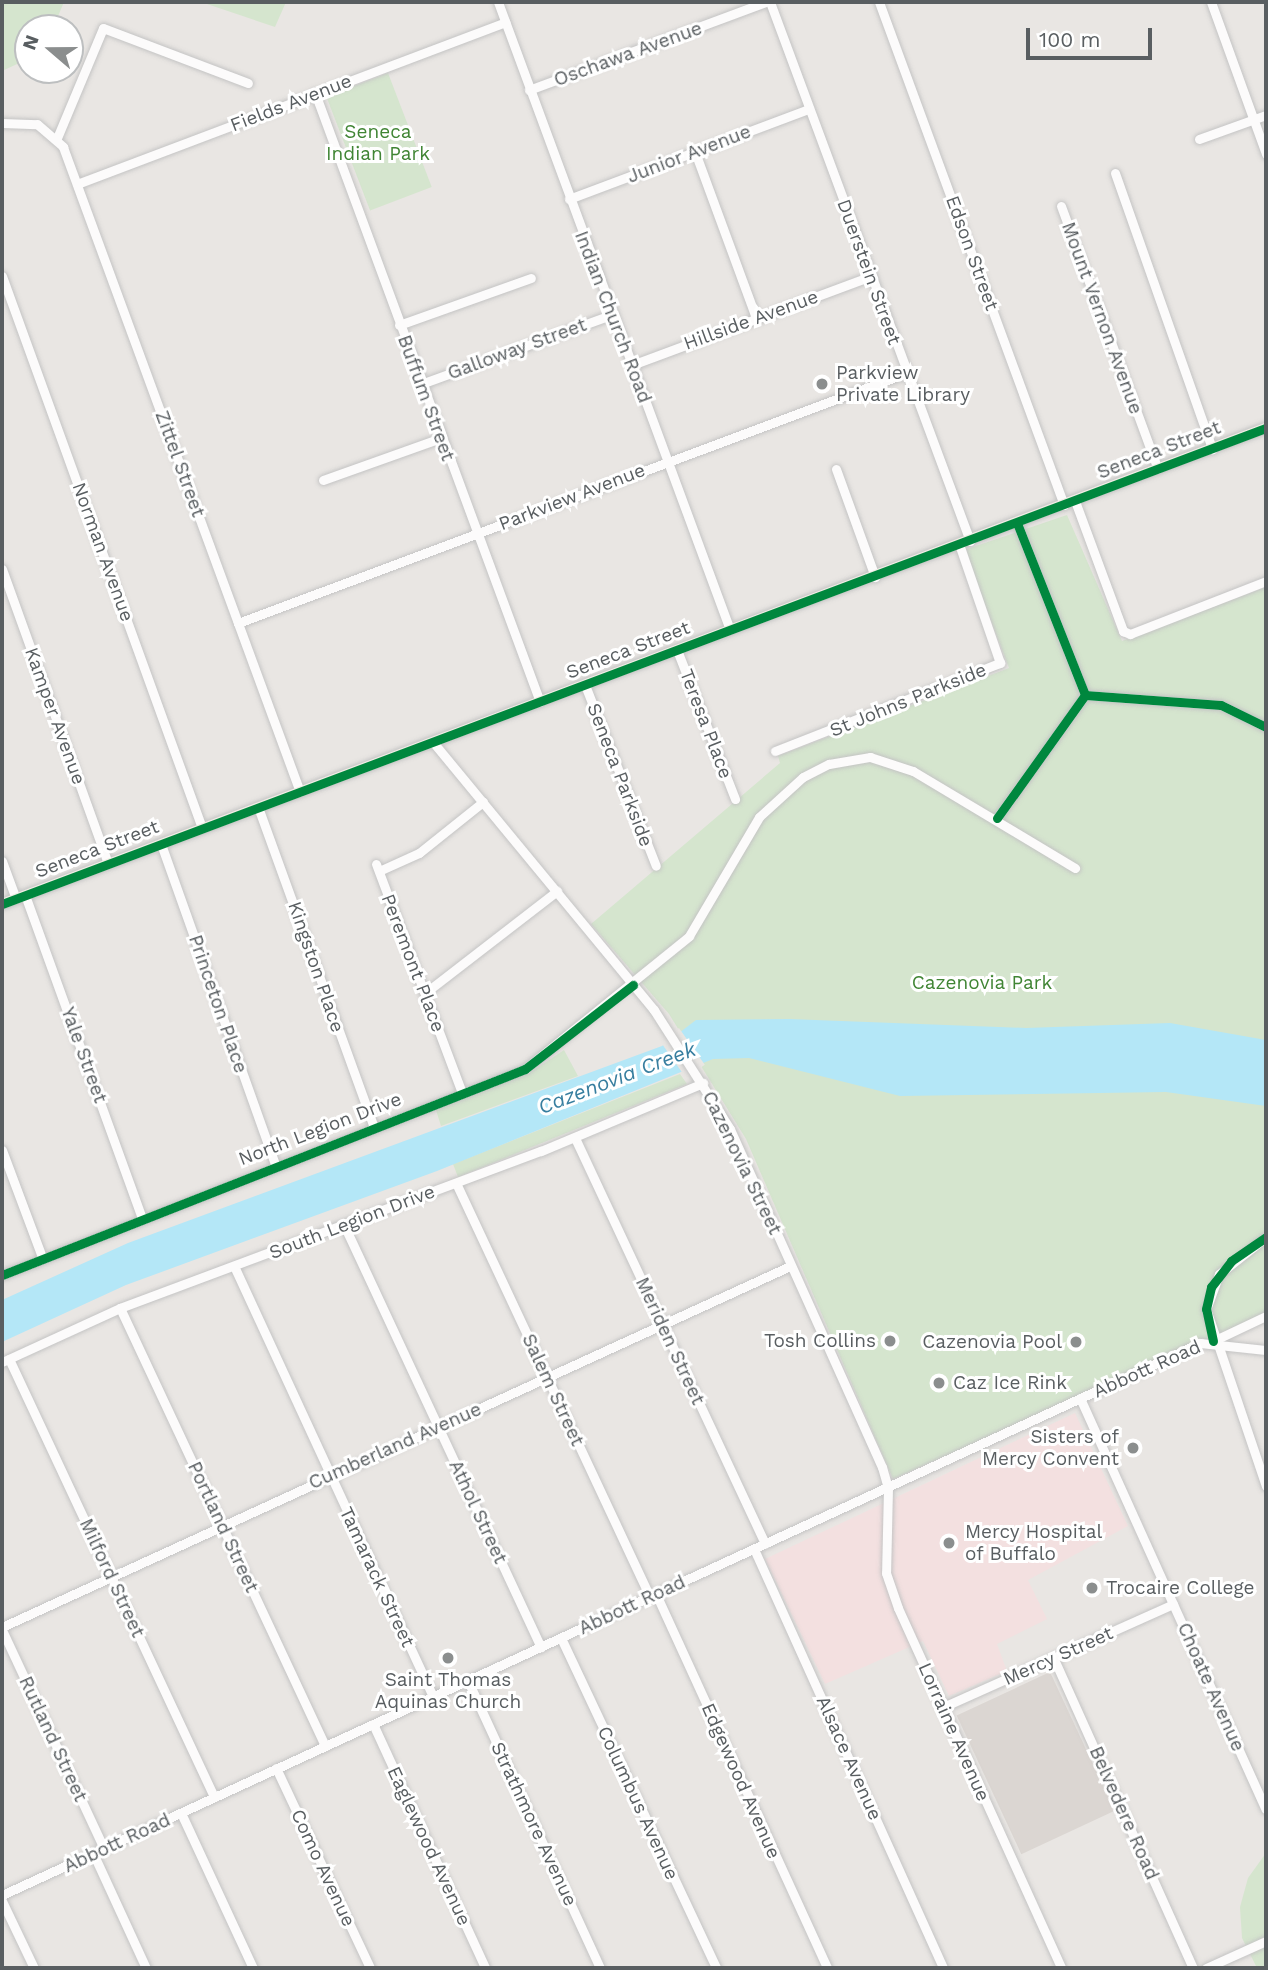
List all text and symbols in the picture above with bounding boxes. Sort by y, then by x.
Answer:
north arrow [14,14,84,84]
scale bar [1030,14,1156,58]
street label: Oschawa Avenue [550,16,706,92]
text: 100 m [1039,27,1101,52]
text: N [17,32,44,53]
street label: Fields Avenue [227,69,355,137]
street label: Junior Avenue [623,120,755,188]
park label: Seneca Indian Park [326,121,430,165]
street label: Edson Street [941,192,1003,314]
street label: Duerstein Street [832,196,906,348]
street label: Mount Vernon Avenue [1056,218,1148,418]
street label: Indian Church Road [570,228,656,406]
street label: Hillside Avenue [680,285,822,355]
street label: Galloway Street [444,313,590,385]
street label: Buffum Street [393,332,459,464]
place label: Parkview Private Library [836,362,970,406]
marker: Parkview Private Library [814,376,830,392]
street label: Zittel Street [150,407,210,521]
street label: Seneca Street [1094,416,1224,484]
street label: Parkview Avenue [495,458,649,536]
street label: Norman Avenue [67,479,139,625]
street label: Seneca Street [563,616,693,684]
street label: Kamper Avenue [19,644,91,788]
street label: St Johns Parkside [826,658,990,742]
street label: Teresa Place [675,666,737,782]
street label: Seneca Parkside [582,700,658,850]
street label: Seneca Street [32,815,162,883]
street label: Peremont Place [376,891,450,1035]
street label: Kingston Place [283,899,349,1035]
street label: Princeton Place [184,932,252,1076]
park label: Cazenovia Park [912,972,1052,994]
street label: Yale Street [56,1004,112,1106]
water label: Cazenovia Creek [535,1036,699,1120]
street label: North Legion Drive [235,1087,405,1171]
street label: Cazenovia Street [697,1087,787,1239]
street label: South Legion Drive [266,1180,438,1264]
street label: Meriden Street [630,1274,710,1408]
street label: Salem Street [517,1330,589,1450]
place label: Tosh Collins [764,1330,876,1352]
place label: Cazenovia Pool [922,1331,1062,1353]
marker: Tosh Collins [882,1333,898,1349]
marker: Cazenovia Pool [1068,1334,1084,1350]
street label: Abbott Road [1090,1335,1204,1403]
place label: Caz Ice Rink [953,1372,1067,1394]
marker: Caz Ice Rink [931,1375,947,1391]
street label: Cumberland Avenue [305,1397,485,1495]
place label: Sisters of Mercy Convent [982,1426,1119,1470]
marker: Sisters of Mercy Convent [1125,1440,1141,1456]
street label: Athol Street [444,1456,512,1568]
street label: Portland Street [183,1458,263,1596]
street label: Tamarack Street [334,1503,420,1651]
street label: Milford Street [74,1515,150,1641]
place label: Mercy Hospital of Buffalo [965,1521,1103,1565]
marker: Mercy Hospital of Buffalo [939,1533,959,1553]
street label: Abbott Road [575,1570,689,1640]
place label: Trocaire College [1106,1577,1254,1599]
marker: Trocaire College [1084,1580,1100,1596]
street label: Choate Avenue [1172,1619,1250,1755]
street label: Mercy Street [999,1622,1117,1690]
marker: Saint Thomas Aquinas Church [440,1650,456,1666]
street label: Lorraine Avenue [913,1659,995,1805]
place label: Saint Thomas Aquinas Church [375,1669,521,1713]
street label: Rutland Street [14,1673,92,1805]
street label: Alsace Avenue [811,1692,887,1824]
street label: Edgewood Avenue [696,1699,786,1863]
street label: Columbus Avenue [592,1722,684,1884]
street label: Strathmore Avenue [486,1738,582,1910]
street label: Belvedere Road [1084,1743,1164,1883]
street label: Eaglewood Avenue [382,1763,476,1929]
street label: Como Avenue [286,1805,360,1931]
street label: Abbott Road [60,1808,174,1878]

